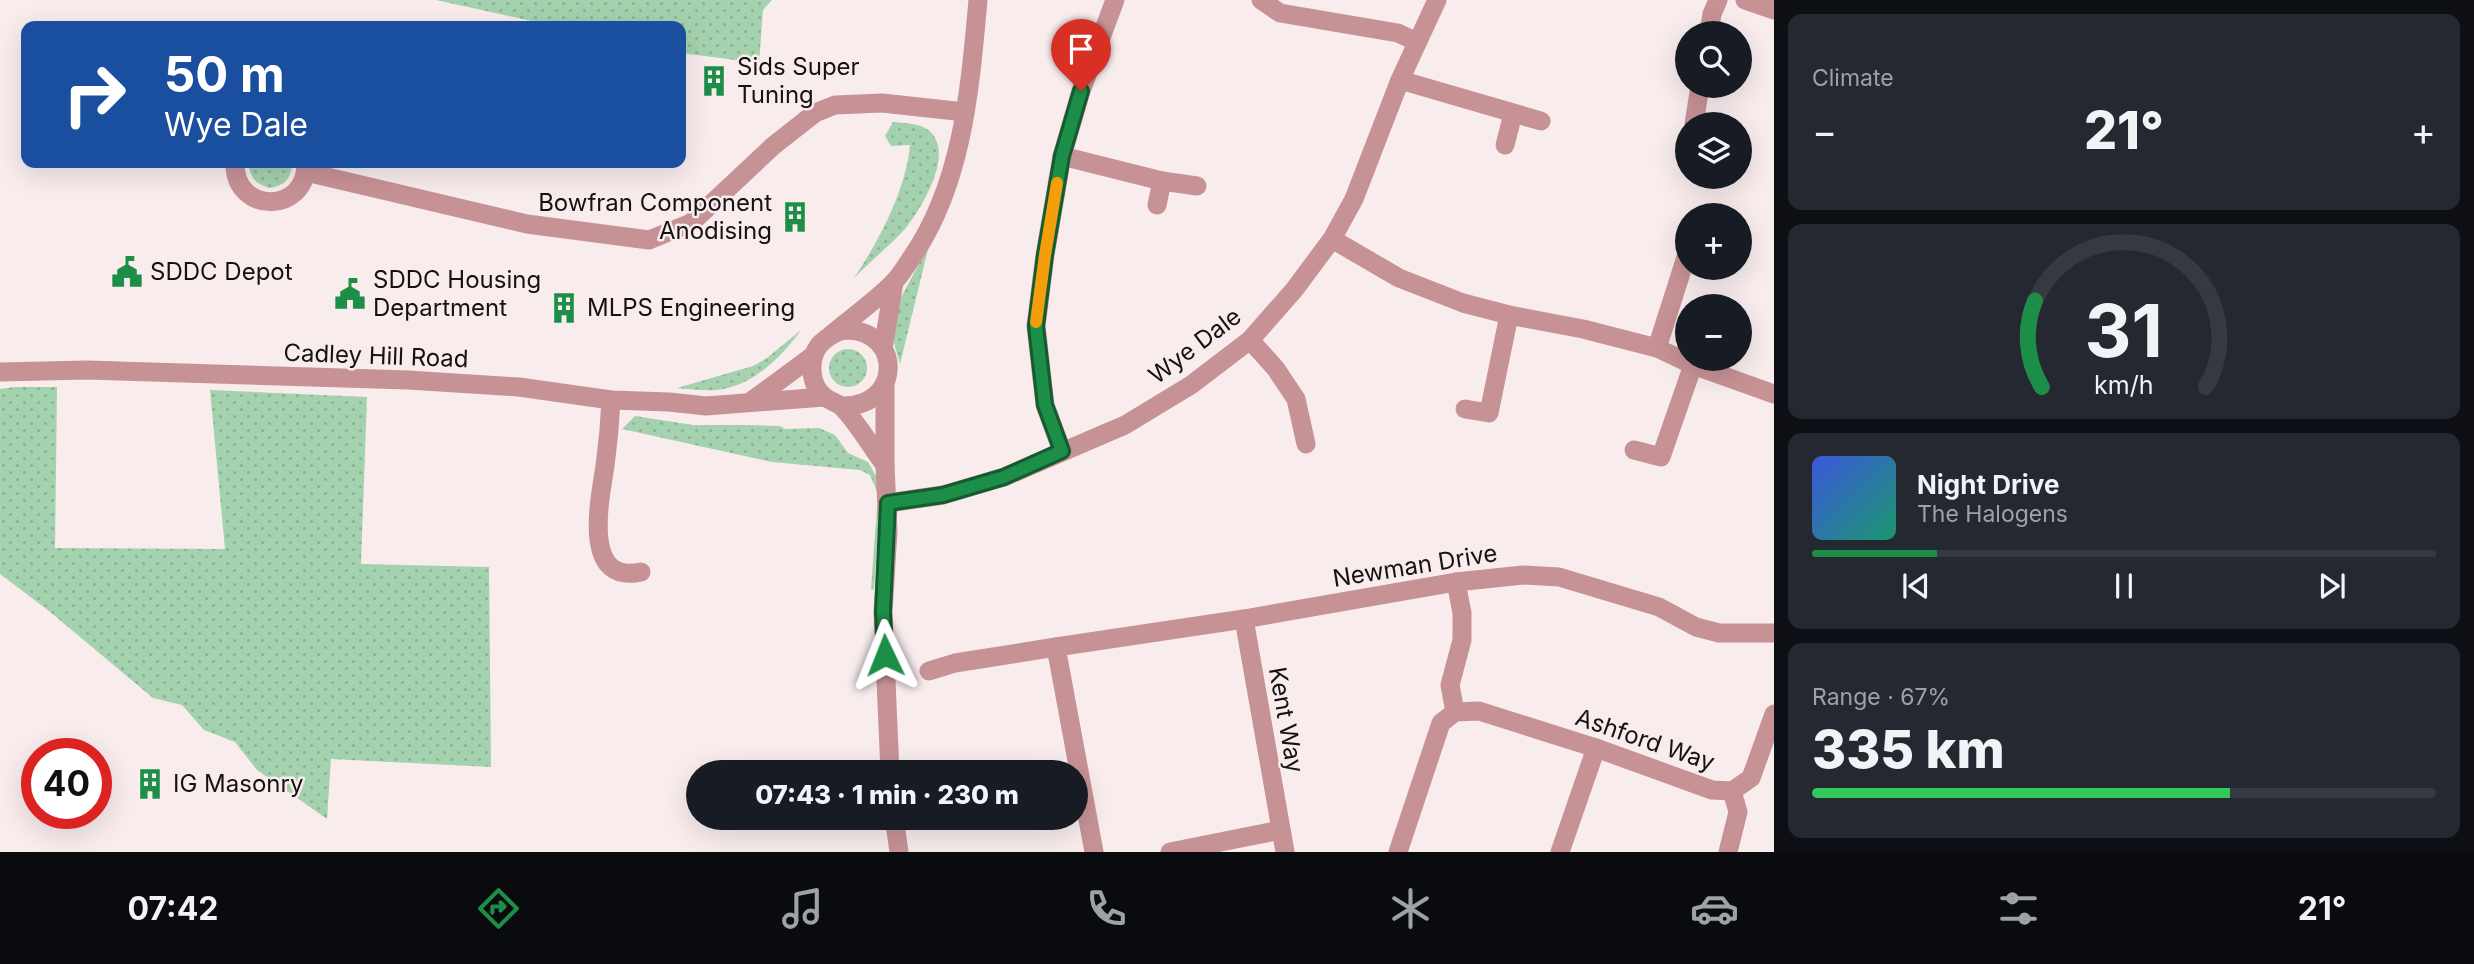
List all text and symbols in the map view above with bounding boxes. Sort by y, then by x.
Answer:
pin [1051,19,1111,91]
map controls [1675,21,1752,371]
button: search [1675,21,1752,98]
icon: arrive [1062,30,1100,68]
text: 50 m [164,45,285,104]
icon: right [49,49,140,140]
place label: Sids Super Tuning [737,52,860,109]
building icon: Sids Super Tuning [697,64,731,98]
text: Climate [1812,64,1894,92]
text: 21° [2084,99,2164,162]
text: Wye Dale [164,105,308,144]
text: − [1812,108,1837,154]
text: + [2411,108,2436,154]
button: layers [1675,112,1752,189]
place label: Bowfran Component Anodising [538,188,772,245]
building icon: Bowfran Component Anodising [778,200,812,234]
button: + [1675,203,1752,280]
public building icon: SDDC Depot [110,255,144,289]
place label: SDDC Depot [150,257,293,286]
place label: SDDC Housing Department [373,265,541,322]
public building icon: SDDC Housing Department [333,277,367,311]
text: 31 [2085,287,2163,376]
building icon: MLPS Engineering [547,291,581,325]
place label: MLPS Engineering [587,293,795,322]
button: − [1675,294,1752,371]
street label: Wye Dale [1143,302,1247,390]
street label: Cadley Hill Road [283,338,469,373]
text: km/h [2094,370,2154,400]
text: Night Drive [1917,469,2059,500]
text: The Halogens [1917,500,2068,528]
street label: Newman Drive [1331,538,1499,593]
icon: previous [1897,567,1935,605]
icon: pause [2105,567,2143,605]
icon: next [2313,567,2351,605]
position arrow [848,618,922,692]
street label: Kent Way [1263,665,1310,775]
text: Range · 67% [1812,683,1950,711]
street label: Ashford Way [1572,702,1718,777]
text: 335 km [1812,718,2005,781]
speed limit sign: 40 [21,738,112,829]
building icon: IG Masonry [133,767,167,801]
place label: IG Masonry [173,769,303,798]
text: 07:43 · 1 min · 230 m [755,779,1019,810]
icon: directions [474,884,523,933]
icon: music [778,884,827,933]
icon: phone [1082,884,1131,933]
icon: climate [1386,884,1435,933]
icon: car [1690,884,1739,933]
icon: filters [1994,884,2043,933]
text: 07:42 [128,889,218,928]
text: 21° [2298,889,2346,928]

